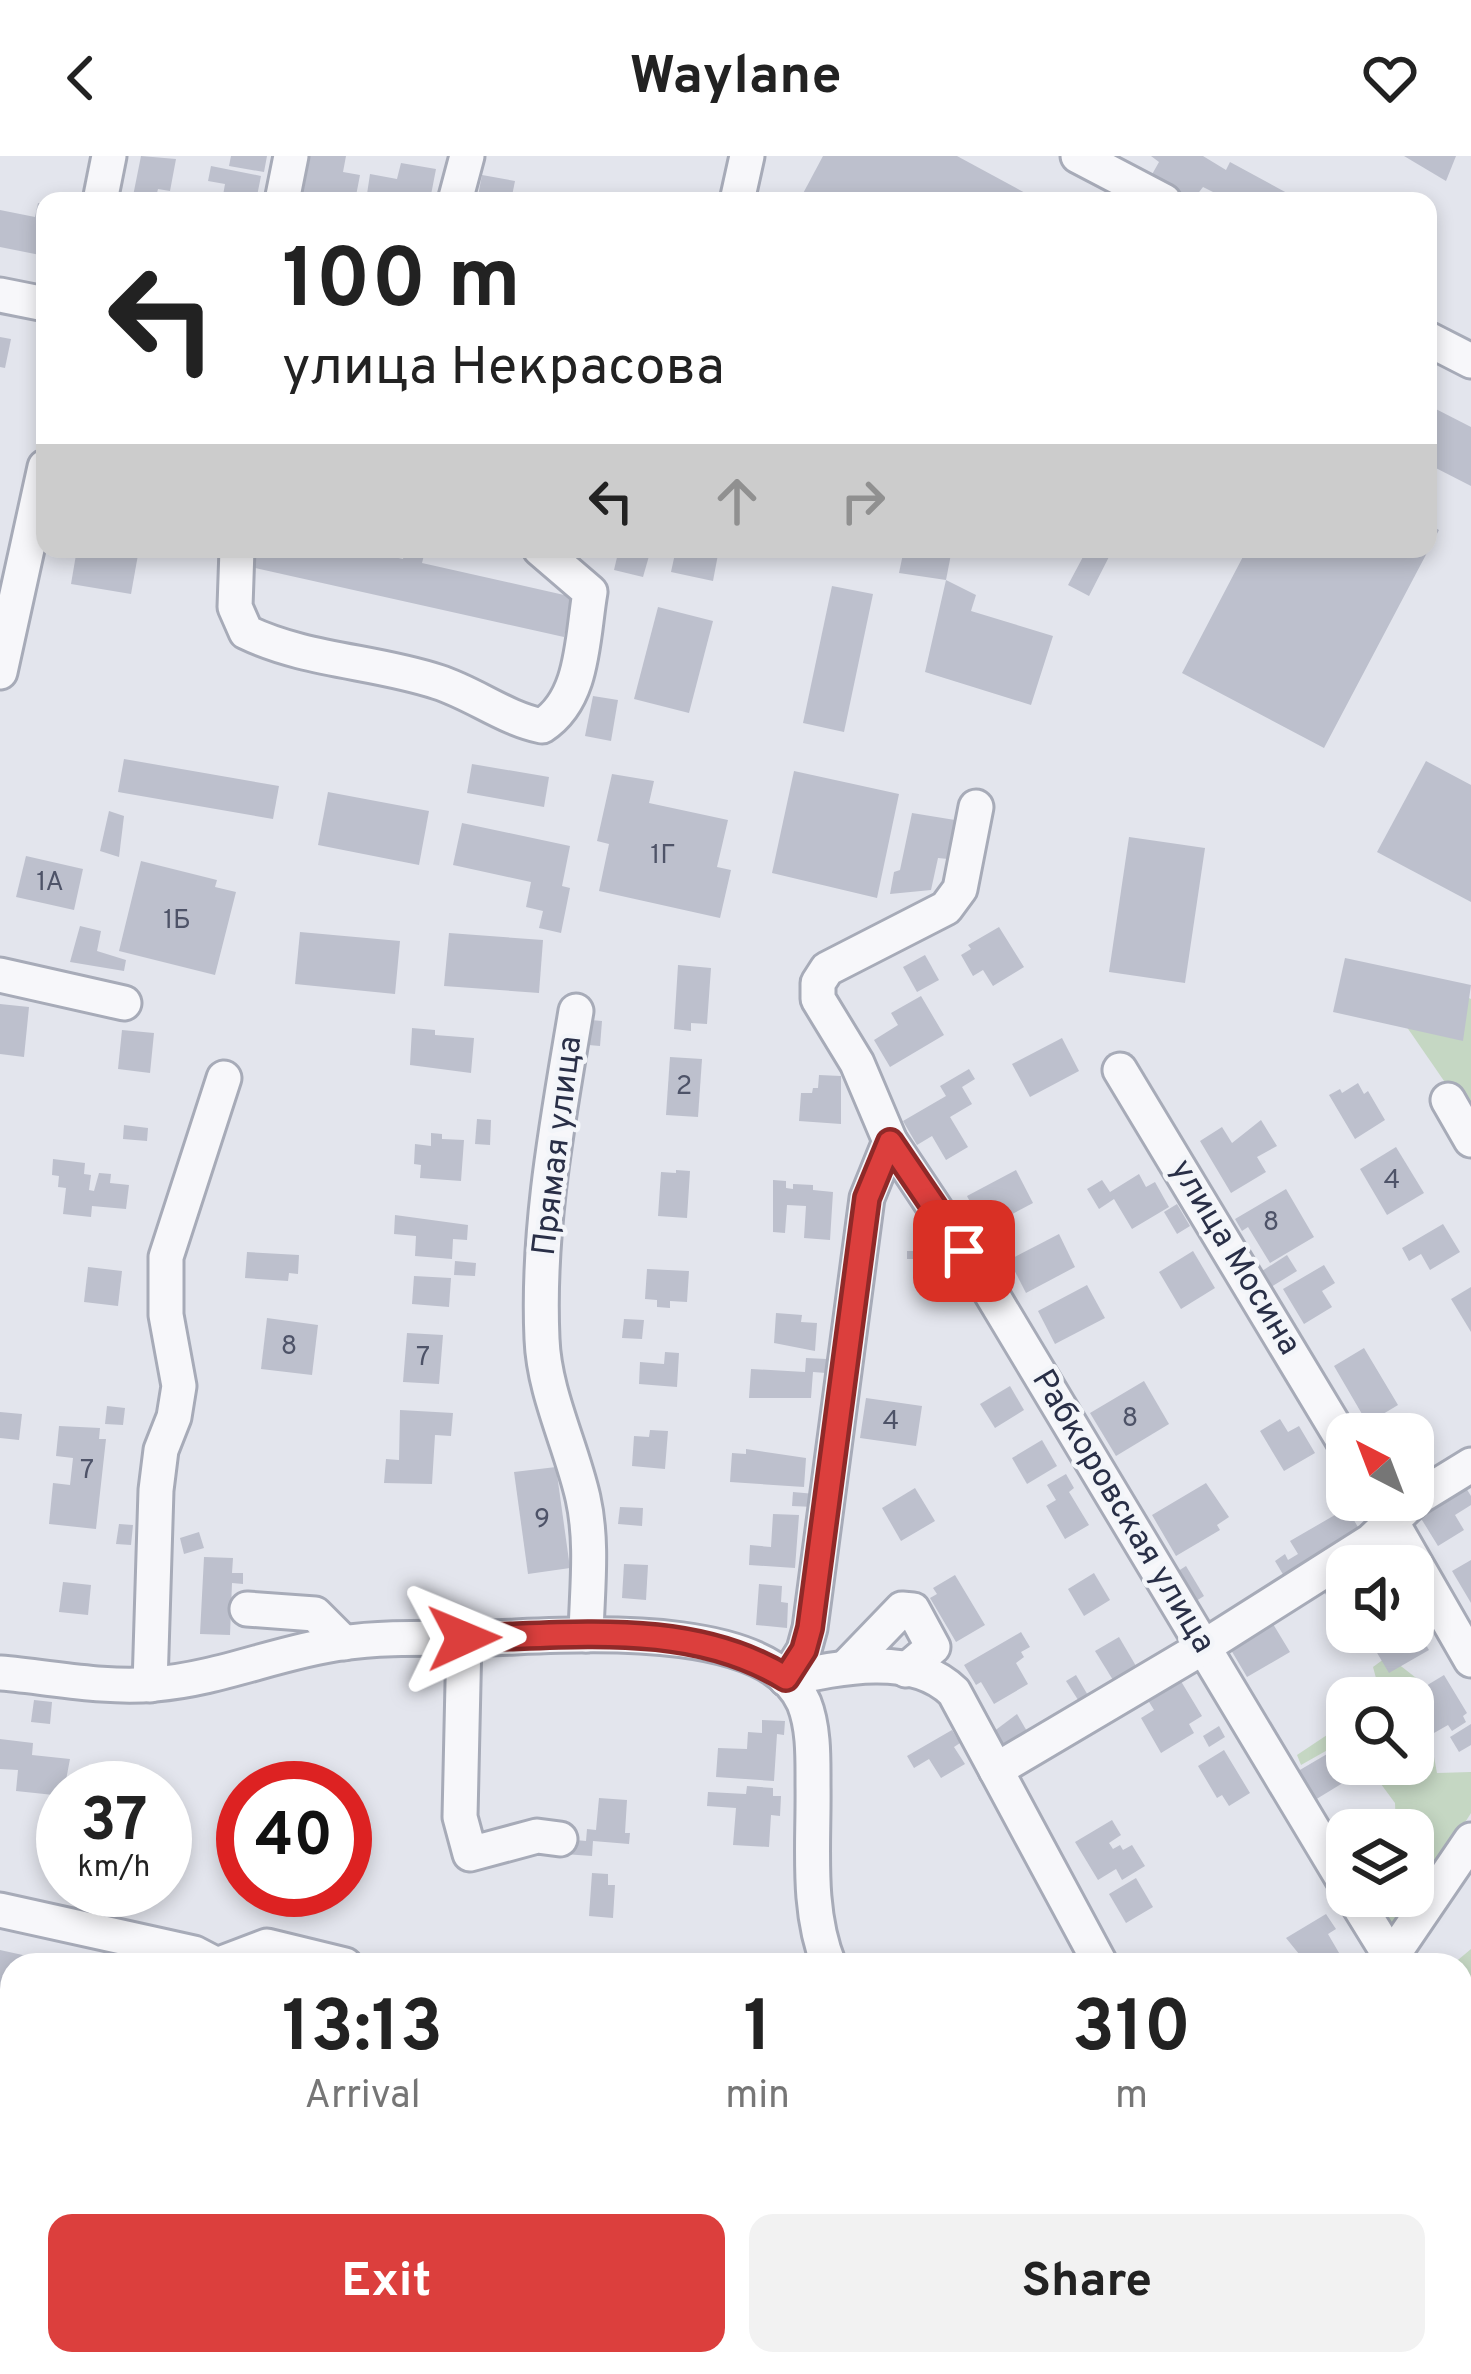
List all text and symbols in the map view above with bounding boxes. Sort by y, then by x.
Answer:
text: Waylane [629,44,842,113]
icon: back [48,45,114,111]
icon: heart [1357,45,1423,111]
text: 100 m [282,231,521,337]
icon: left [84,240,240,396]
text: улица Некрасова [282,335,725,404]
icon: left [578,468,644,534]
icon: ahead [704,468,770,534]
icon: right [830,468,896,534]
house number: 1Г [650,839,676,873]
house number: 1А [36,866,64,900]
house number: 1Б [163,904,191,938]
street label: Прямая улица [525,1034,593,1258]
house number: 2 [676,1070,692,1104]
street label: улица Мосина [1159,1152,1309,1364]
house number: 4 [1384,1164,1400,1198]
pin [913,1200,1015,1302]
house number: 8 [1263,1206,1279,1240]
icon: arrive [931,1218,997,1284]
house number: 8 [281,1330,297,1364]
house number: 7 [416,1341,430,1375]
street label: Рабкоровская улица [1021,1362,1223,1662]
house number: 8 [1122,1402,1138,1436]
house number: 4 [883,1405,899,1439]
north arrow [1326,1413,1434,1521]
map controls [1326,1413,1434,1917]
house number: 7 [80,1454,94,1488]
house number: 9 [534,1503,550,1537]
button: sound [1326,1545,1434,1653]
position arrow [401,1575,527,1701]
button: search [1326,1677,1434,1785]
speed limit sign: 40 [216,1761,372,1917]
text: 37 [80,1786,148,1862]
button: layers [1326,1809,1434,1917]
text: km/h [78,1850,150,1887]
text: 13:13 [282,1985,443,2077]
text: 1 [743,1985,772,2077]
text: 310 [1072,1985,1191,2077]
text: Arrival [304,2073,421,2122]
text: min [725,2073,790,2122]
text: m [1115,2073,1148,2122]
button: Exit [48,2214,725,2352]
button: Share [749,2214,1425,2352]

